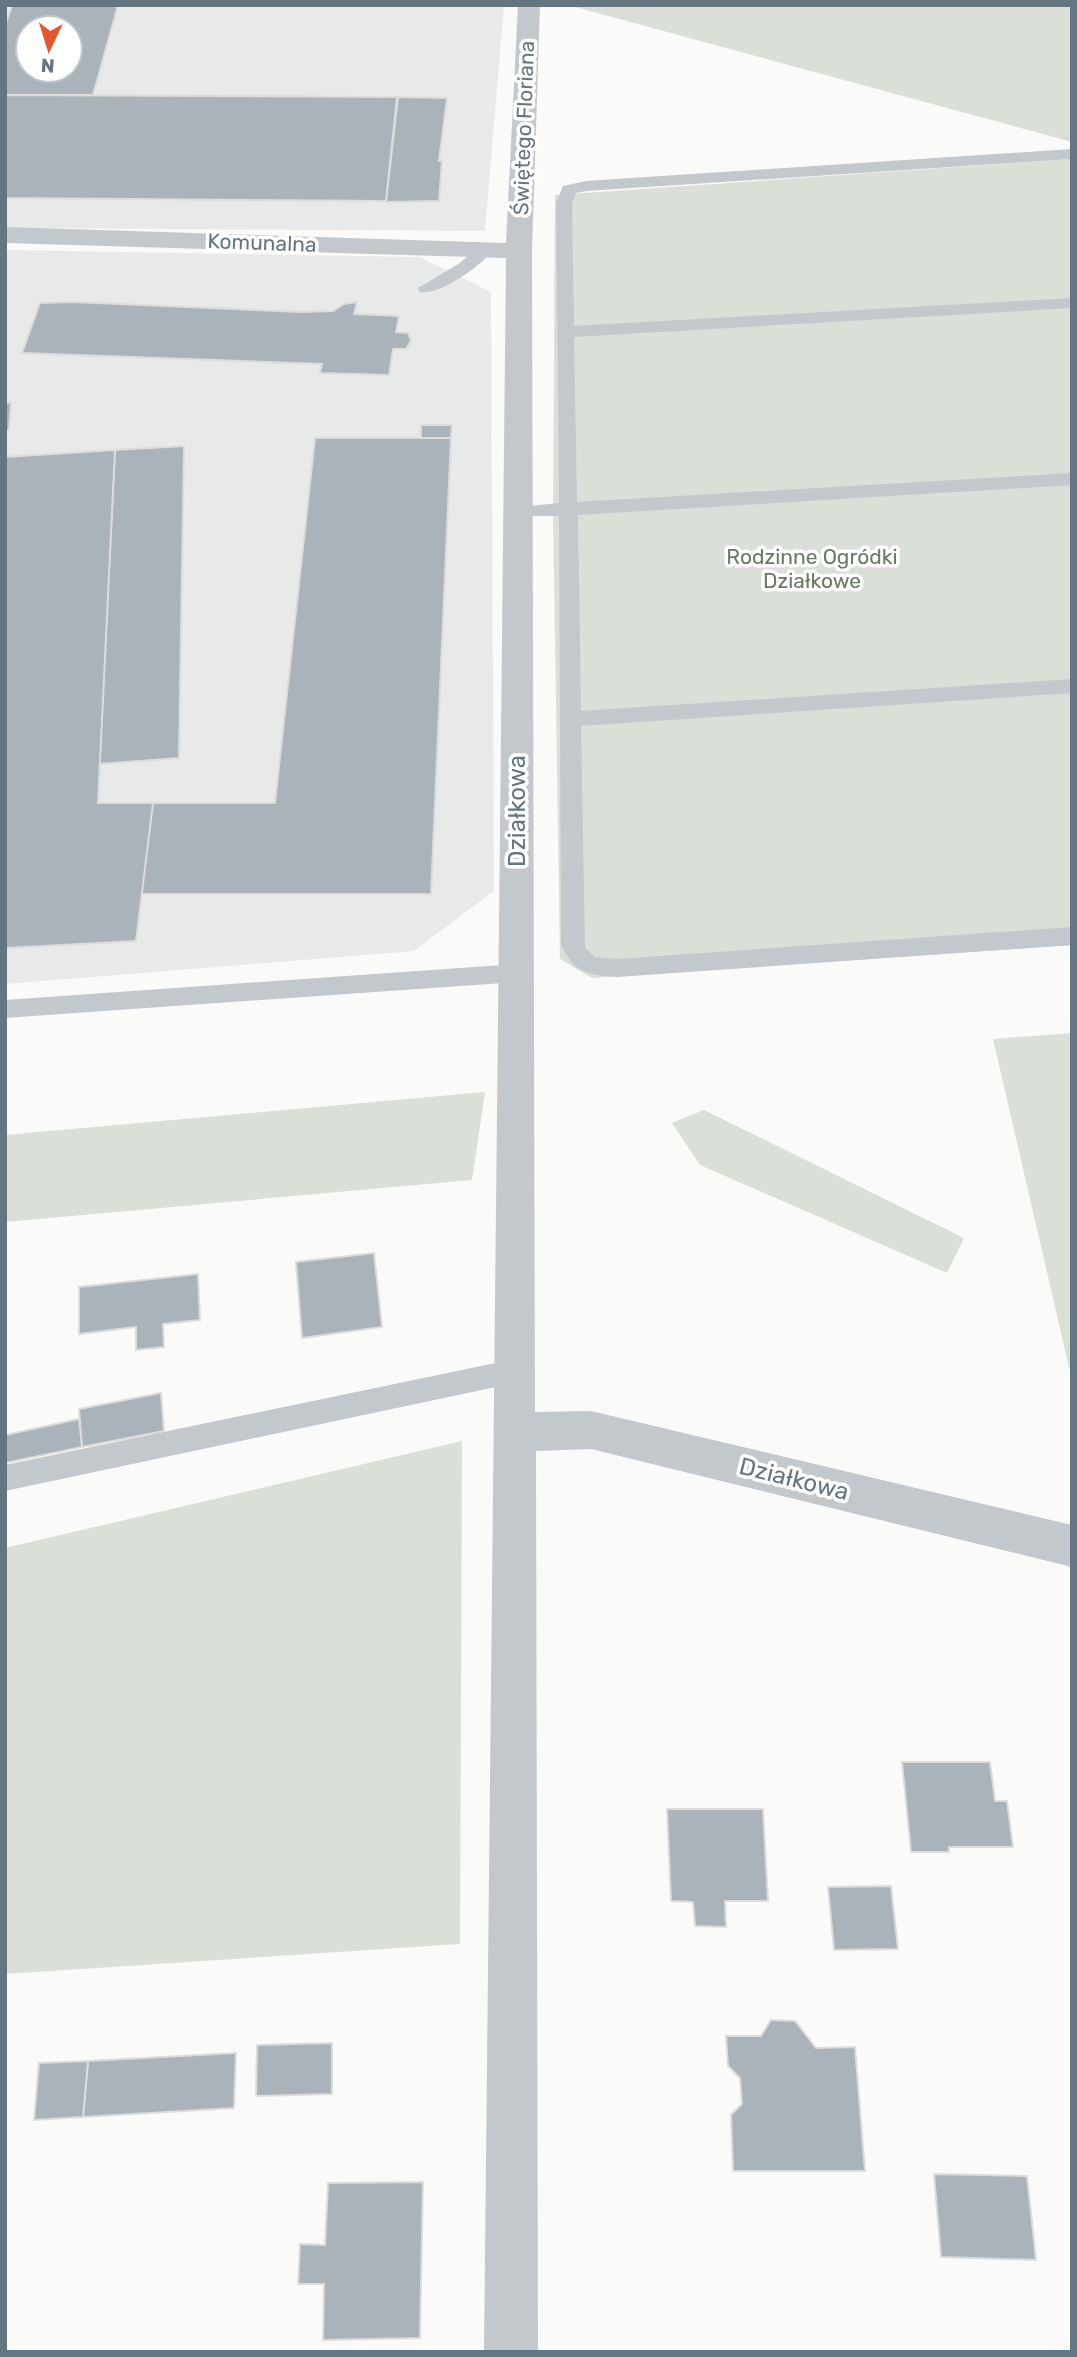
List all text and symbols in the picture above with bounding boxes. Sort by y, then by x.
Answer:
north arrow [14,14,84,84]
street label: Świętego Floriana [508,40,539,216]
text: N [40,54,55,77]
street label: Komunalna [207,228,317,257]
park label: Rodzinne Ogródki Działkowe [726,544,898,593]
street label: Działkowa [503,755,531,867]
street label: Działkowa [736,1452,852,1506]

